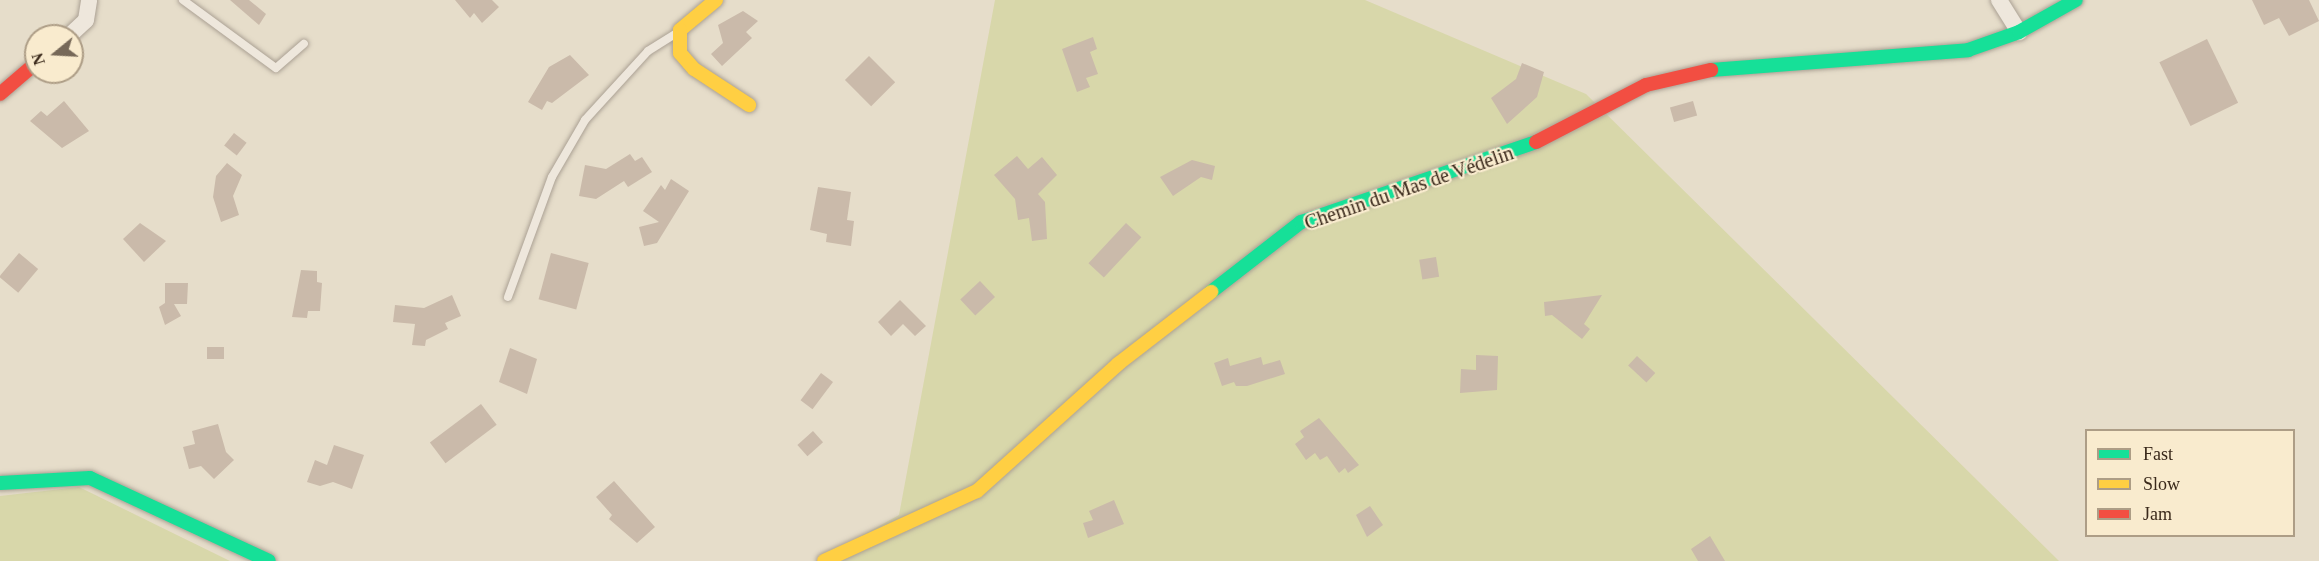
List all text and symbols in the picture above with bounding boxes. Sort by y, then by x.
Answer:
north arrow [24,24,84,84]
text: N [28,51,48,67]
street label: Chemin du Mas de Védelin [1301,141,1517,235]
legend [2085,429,2295,537]
text: Fast [2143,444,2173,464]
text: Slow [2143,474,2180,494]
text: Jam [2143,504,2172,524]

